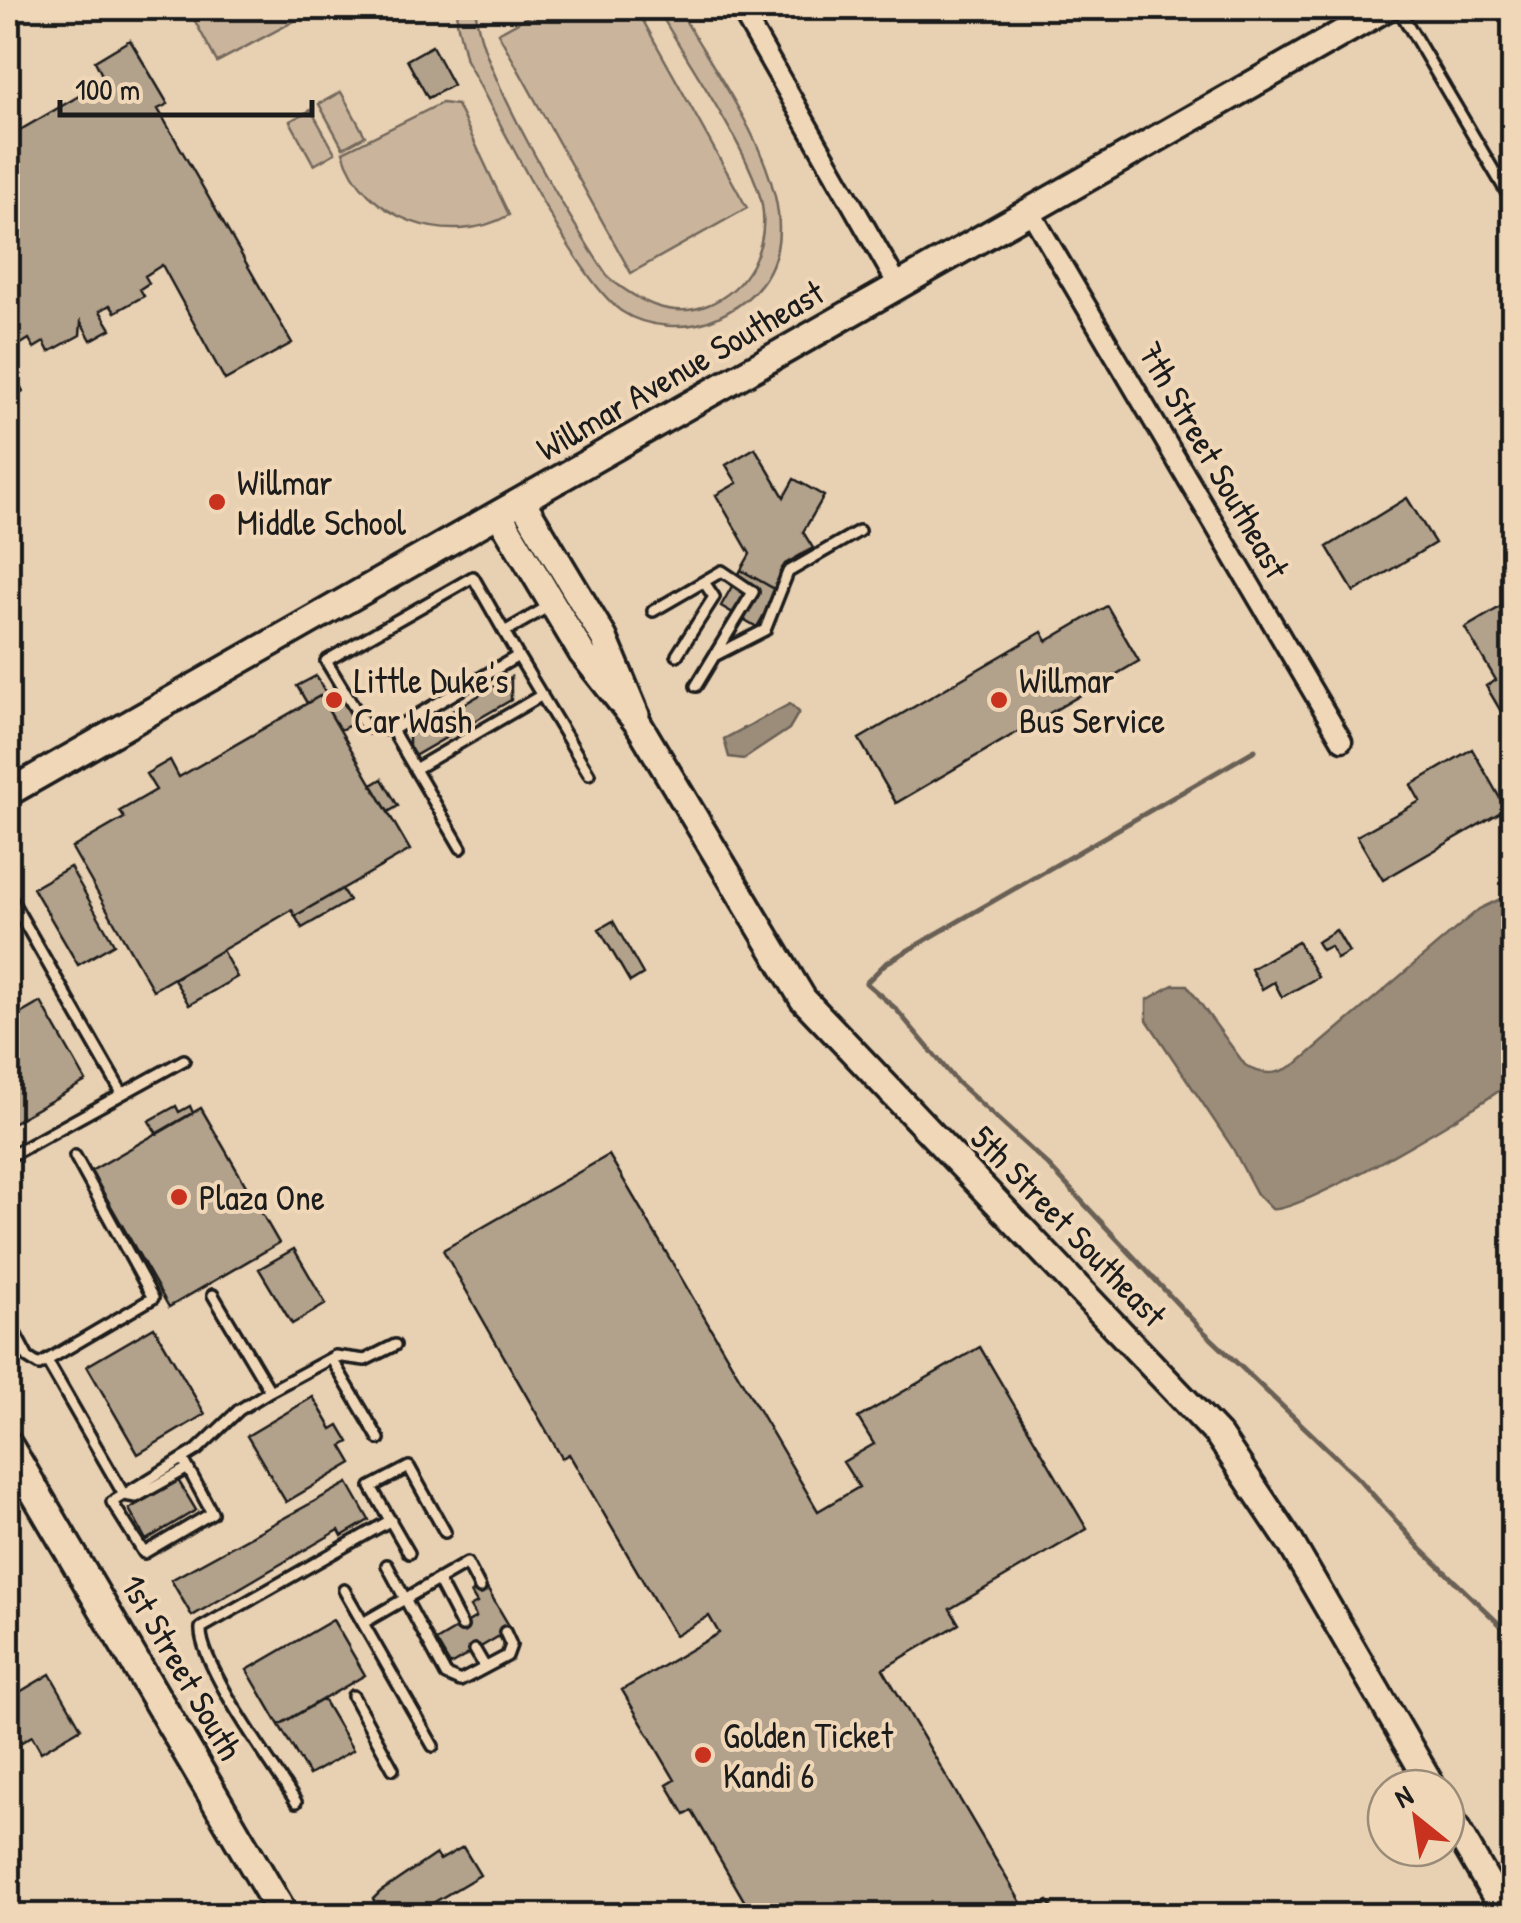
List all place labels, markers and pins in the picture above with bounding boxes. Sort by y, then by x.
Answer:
place label: Willmar Middle School [237,459,407,546]
marker: Willmar Middle School [206,491,228,513]
place label: Little Duke's Car Wash [354,657,509,744]
place label: Willmar Bus Service [1019,657,1165,744]
marker: Little Duke's Car Wash [323,689,345,711]
marker: Willmar Bus Service [988,689,1010,711]
place label: Plaza One [199,1174,325,1221]
marker: Plaza One [168,1186,190,1208]
place label: Golden Ticket Kandi 6 [723,1712,894,1799]
marker: Golden Ticket Kandi 6 [692,1744,714,1766]

